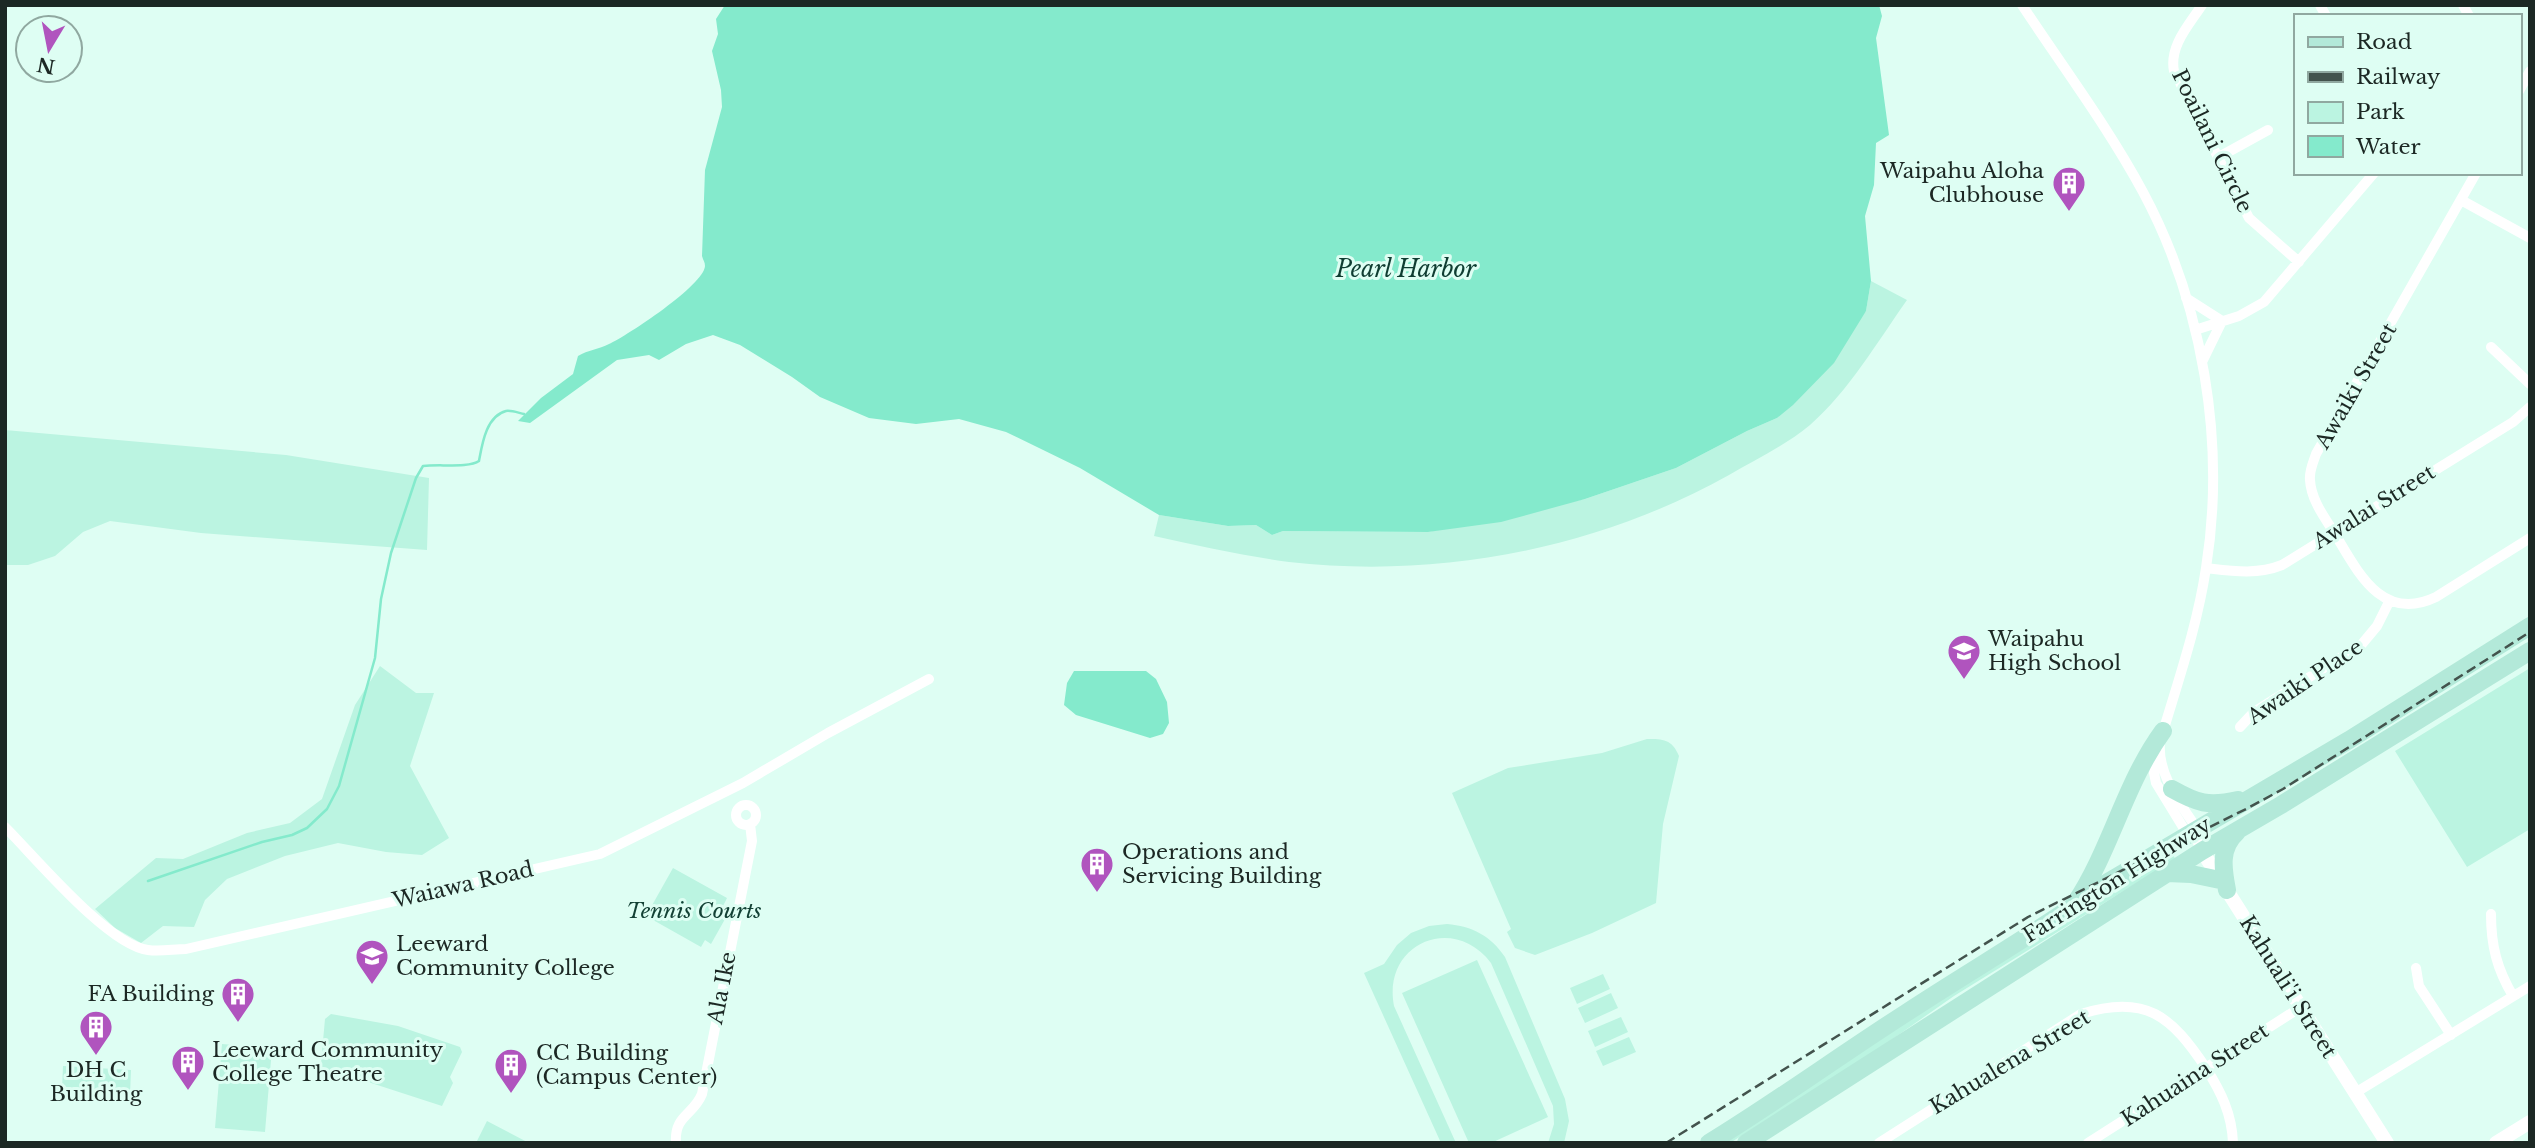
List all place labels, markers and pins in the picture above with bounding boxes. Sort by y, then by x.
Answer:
place label: Waipahu Aloha Clubhouse [1879,158,2044,208]
building icon: Waipahu Aloha Clubhouse [2050,164,2088,213]
place label: Waipahu High School [1987,626,2121,676]
school or university icon: Waipahu High School [1945,632,1983,681]
place label: Operations and Servicing Building [1122,839,1322,889]
building icon: Operations and Servicing Building [1078,845,1116,894]
place label: Leeward Community College [396,931,615,981]
school or university icon: Leeward Community College [353,937,391,986]
building icon: FA Building [219,975,257,1024]
place label: FA Building [88,981,214,1007]
building icon: DH C Building [77,1008,115,1057]
place label: Leeward Community College Theatre [212,1037,444,1087]
place label: CC Building (Campus Center) [536,1040,717,1090]
building icon: Leeward Community College Theatre [169,1043,207,1092]
building icon: CC Building (Campus Center) [492,1046,530,1095]
place label: DH C Building [50,1057,143,1107]

